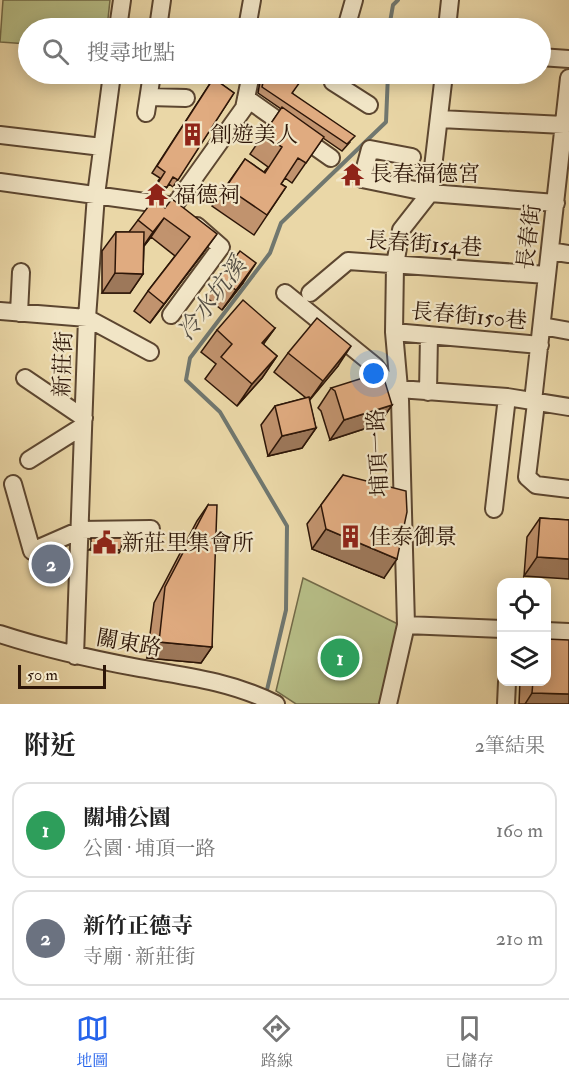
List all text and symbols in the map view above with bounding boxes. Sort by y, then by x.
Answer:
search box [18,18,551,84]
icon: search [39,35,72,68]
text: 搜尋地點 [87,39,175,67]
place label: 創遊美人 [210,121,298,149]
building icon: 創遊美人 [179,122,205,148]
place label: 長春福德宮 [370,160,480,188]
temple icon: 長春福德宮 [339,161,365,187]
place label: 福德祠 [174,181,240,209]
temple icon: 福德祠 [143,182,169,208]
street label: 長春街 [511,203,547,271]
street label: 長春街154巷 [365,226,483,262]
water label: 冷水坑溪 [171,249,255,347]
street label: 長春街150巷 [410,297,528,335]
street label: 新莊街 [48,331,78,397]
your location [359,359,388,388]
street label: 埔頂一路 [362,408,394,498]
place label: 佳泰御景 [369,523,457,551]
building icon: 佳泰御景 [338,524,364,550]
place label: 新莊里集會所 [122,529,254,557]
public building icon: 新莊里集會所 [91,530,117,556]
pin: 2 [32,542,70,586]
map controls [497,578,551,686]
button: locate [497,578,551,632]
street label: 關東路 [94,623,164,663]
button: layers [497,632,551,686]
pin: 1 [320,636,360,680]
scale bar [18,662,106,690]
text: 50 m [27,665,58,685]
text: 附近 [24,730,76,762]
text: 2筆結果 [475,733,545,758]
text: 關埔公園 [83,804,171,832]
text: 1 [42,818,49,843]
text: 160 m [496,818,543,843]
text: 公園 · 埔頂一路 [83,836,215,861]
text: 新竹正德寺 [83,912,193,940]
text: 2 [40,926,51,951]
text: 210 m [496,926,543,951]
text: 寺廟 · 新莊街 [83,944,195,969]
tab: 地圖 [76,1012,109,1071]
tab: 路線 [260,1012,293,1071]
tab: 已儲存 [445,1012,493,1071]

